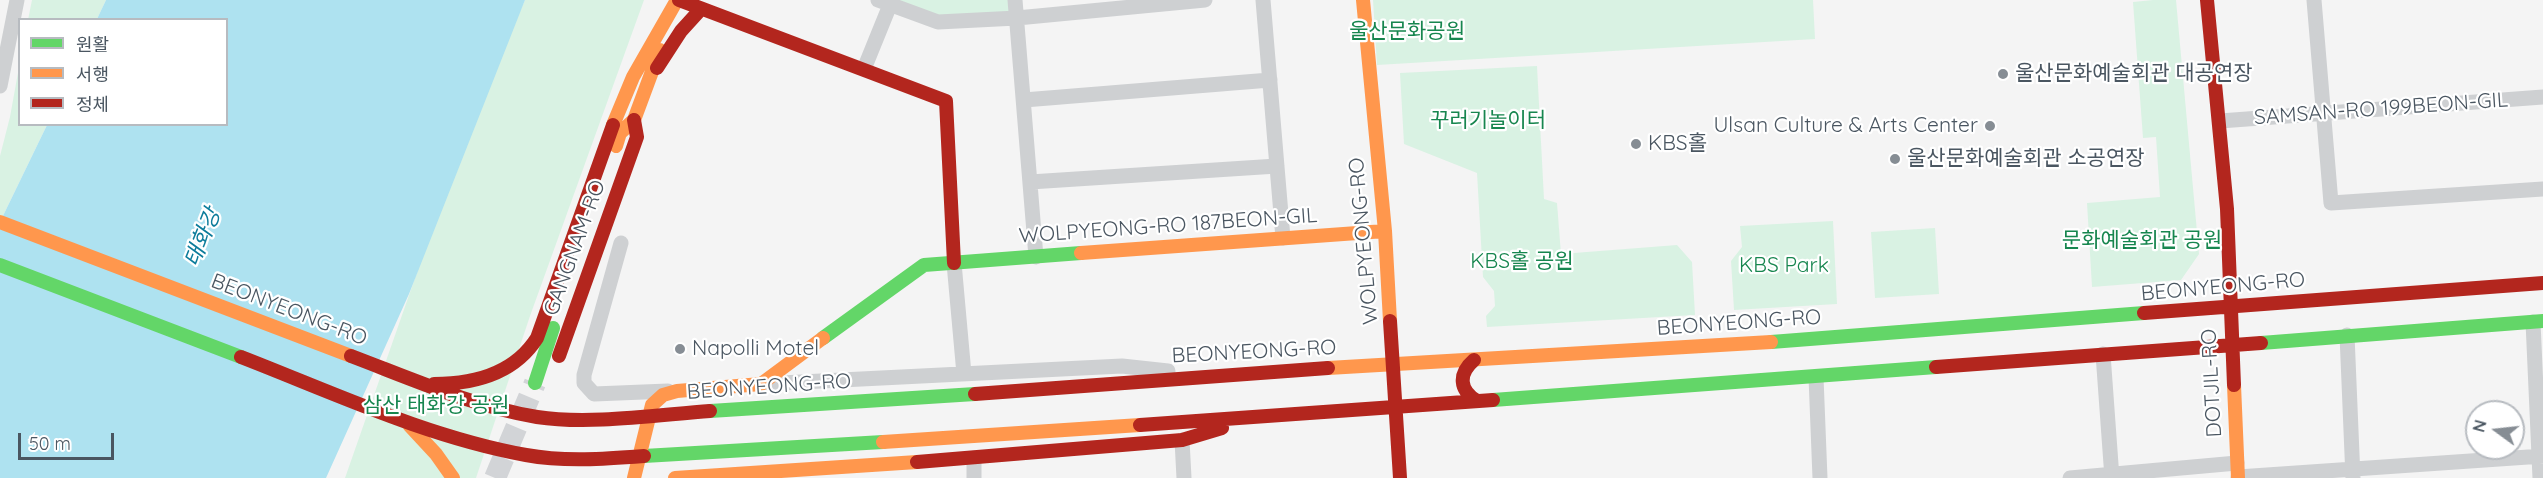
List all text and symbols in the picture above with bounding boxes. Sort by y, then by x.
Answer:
legend [18,18,228,126]
park label: 울산문화공원 [1349,19,1465,45]
text: 원활 [76,33,109,56]
place label: 울산문화예술회관 대공연장 [2015,61,2253,87]
text: 서행 [76,63,109,86]
marker: 울산문화예술회관 대공연장 [1996,67,2010,81]
street label: SAMSAN-RO 199BEON-GIL [2253,88,2509,130]
text: 정체 [76,93,109,116]
park label: 꾸러기놀이터 [1430,108,1546,134]
place label: Ulsan Culture & Arts Center [1713,113,1978,139]
marker: Ulsan Culture & Arts Center [1983,119,1997,133]
place label: KBS홀 [1648,131,1707,157]
marker: KBS홀 [1629,137,1643,151]
place label: 울산문화예술회관 소공연장 [1907,146,2145,172]
marker: 울산문화예술회관 소공연장 [1888,152,1902,166]
street label: WOLPYEONG-RO [1344,156,1384,326]
street label: GANGNAM-RO [539,177,611,319]
street label: WOLPYEONG-RO 187BEON-GIL [1018,203,1318,249]
water label: 태화강 [179,205,227,271]
park label: 문화예술회관 공원 [2062,228,2222,254]
park label: KBS홀 공원 [1470,249,1574,275]
park label: KBS Park [1739,253,1829,279]
street label: BEONYEONG-RO [2140,267,2306,307]
street label: BEONYEONG-RO [208,269,370,351]
street label: BEONYEONG-RO [1656,305,1822,341]
street label: DOTJIL-RO [2197,328,2227,438]
street label: BEONYEONG-RO [1171,335,1337,369]
place label: Napolli Motel [692,336,819,362]
marker: Napolli Motel [673,342,687,356]
street label: BEONYEONG-RO [686,369,852,405]
park label: 삼산 태화강 공원 [363,393,509,419]
north arrow [2465,400,2525,460]
text: N [2468,418,2491,434]
scale bar [21,421,117,459]
text: 50 m [29,432,71,455]

